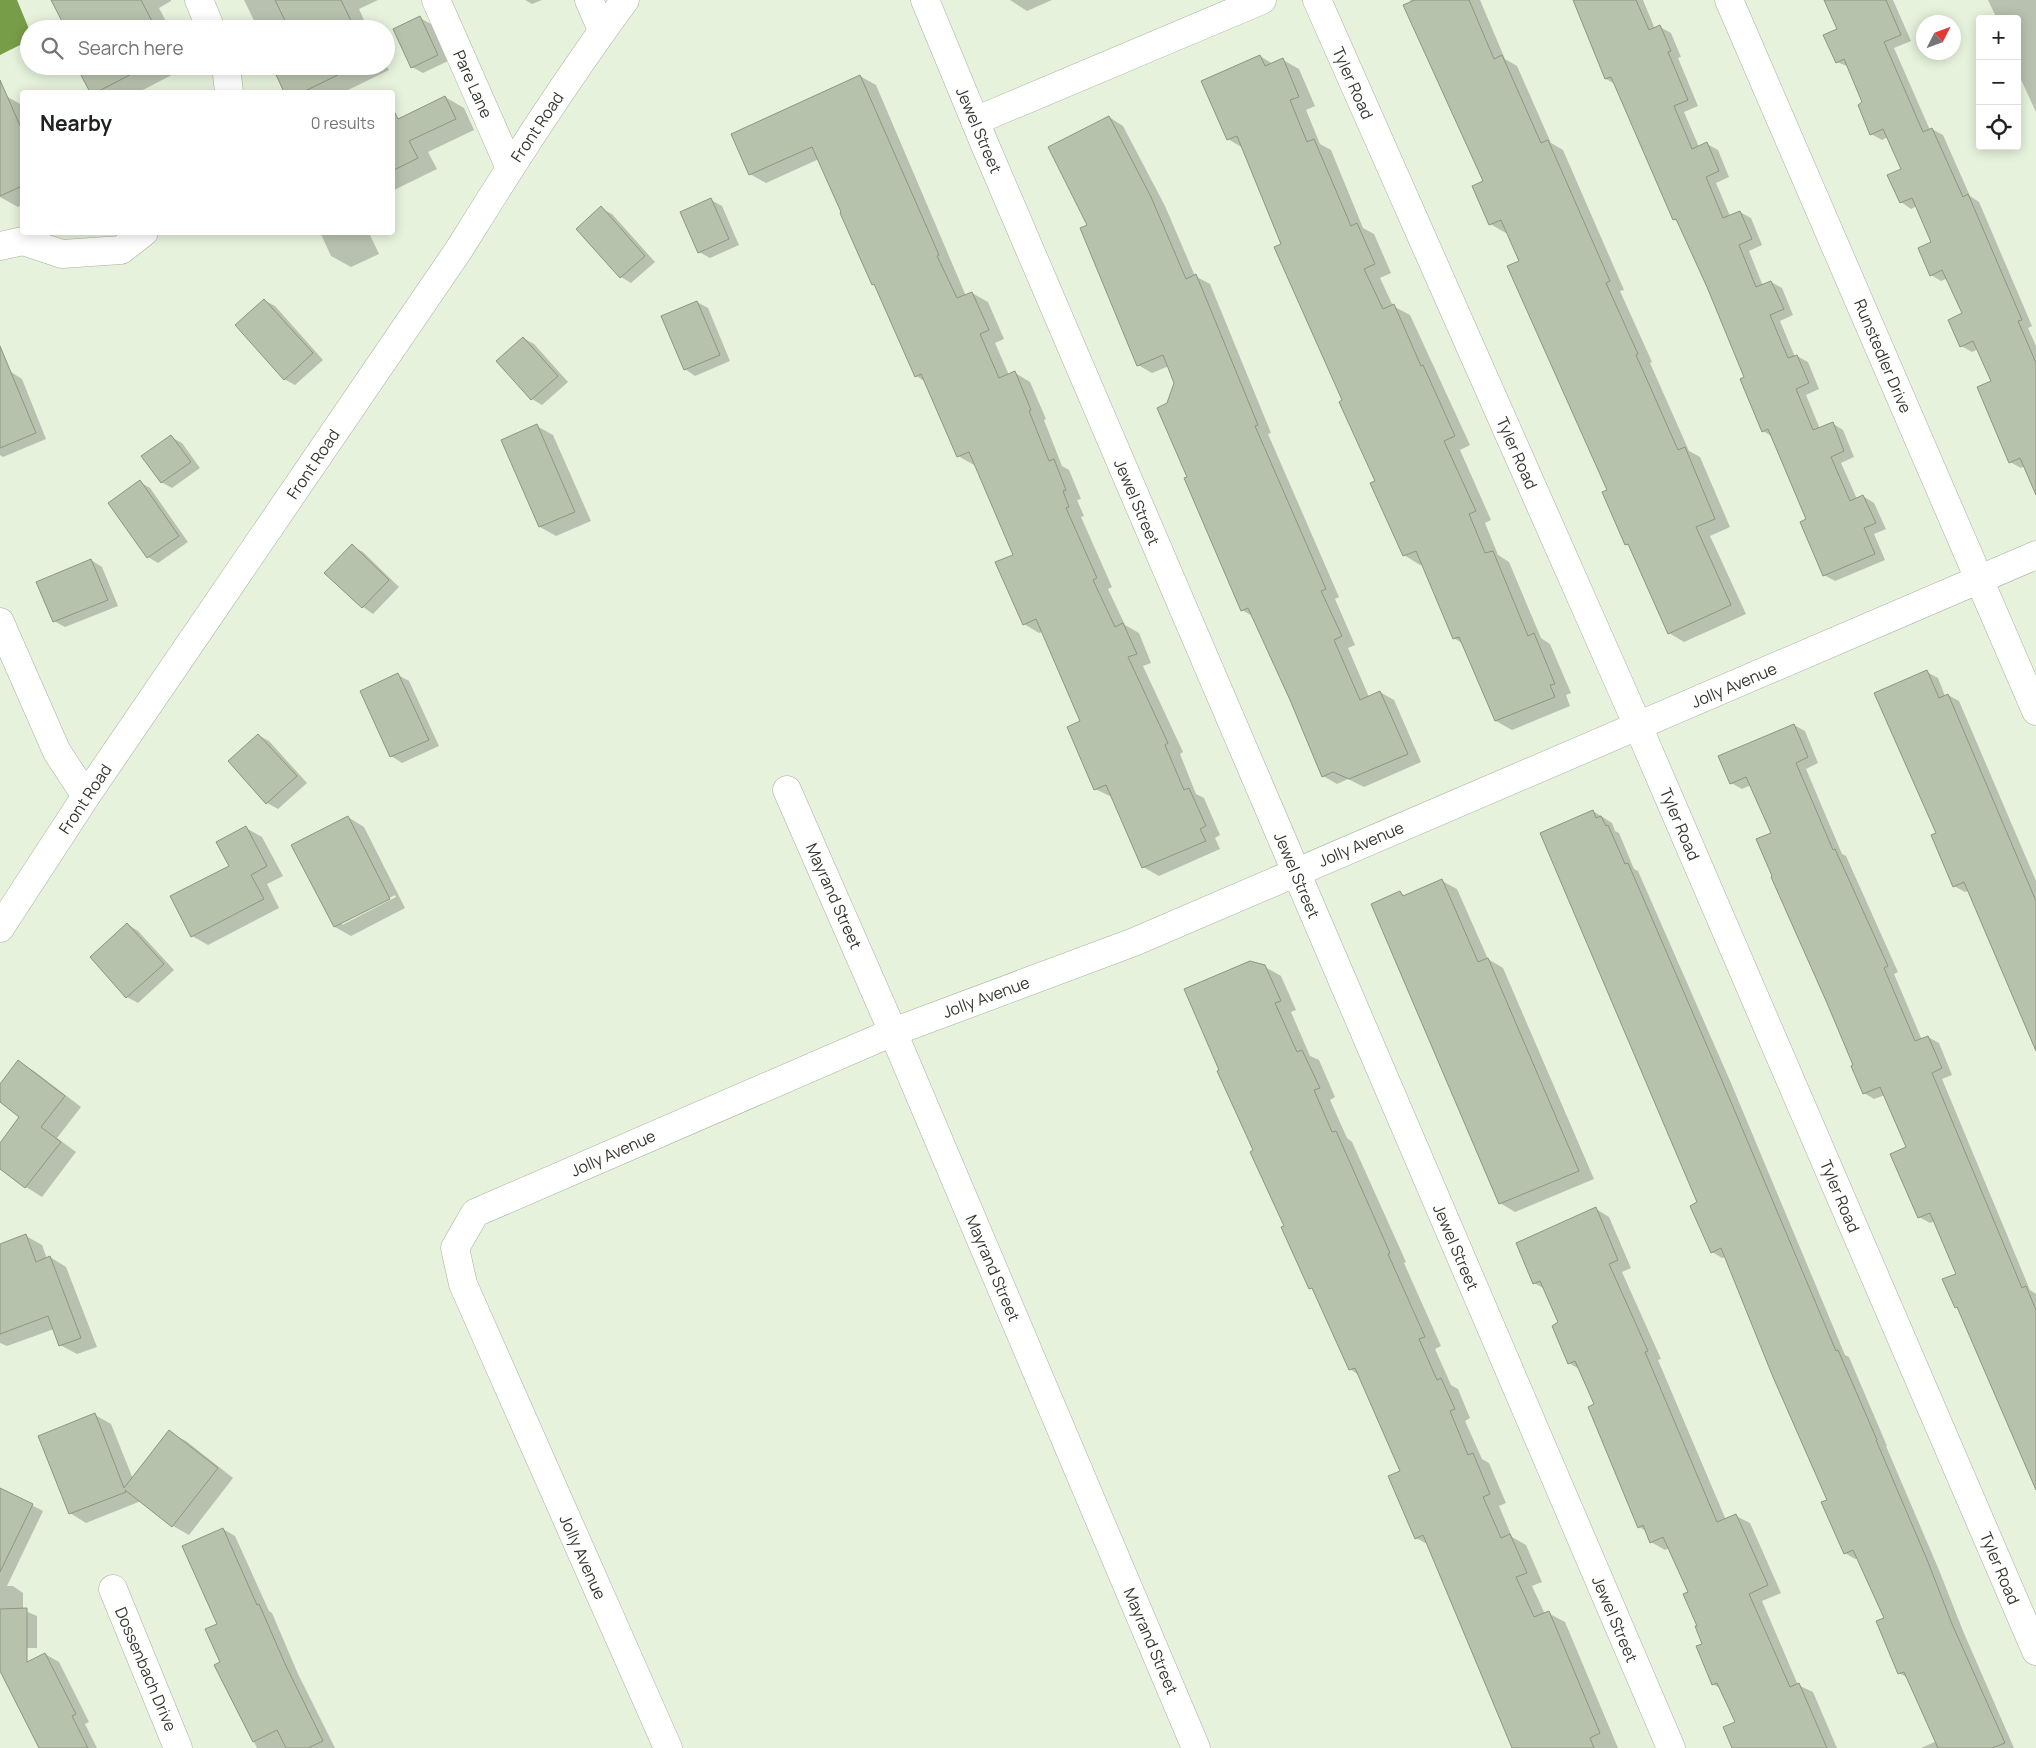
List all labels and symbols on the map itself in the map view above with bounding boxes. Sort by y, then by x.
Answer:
north arrow [1916,15,1961,60]
street label: Tyler Road [1327,43,1379,123]
street label: Pare Lane [448,47,498,121]
street label: Jewel Street [951,84,1007,176]
street label: Front Road [505,88,569,166]
street label: Runstedler Drive [1849,296,1917,416]
street label: Tyler Road [1491,413,1543,493]
street label: Front Road [281,425,345,503]
street label: Jewel Street [1109,456,1165,548]
street label: Jolly Avenue [1688,657,1780,713]
street label: Front Road [53,760,117,838]
street label: Tyler Road [1655,784,1705,864]
street label: Jolly Avenue [1315,816,1407,872]
street label: Jewel Street [1269,829,1325,921]
street label: Mayrand Street [801,840,867,952]
street label: Jolly Avenue [940,971,1032,1023]
street label: Jolly Avenue [567,1124,659,1182]
street label: Tyler Road [1815,1156,1865,1236]
street label: Jewel Street [1428,1201,1484,1293]
street label: Mayrand Street [961,1211,1025,1325]
street label: Jolly Avenue [554,1511,612,1603]
street label: Tyler Road [1975,1528,2025,1608]
street label: Jewel Street [1587,1573,1643,1665]
street label: Mayrand Street [1119,1584,1183,1698]
street label: Dossenbach Drive [110,1604,182,1734]

